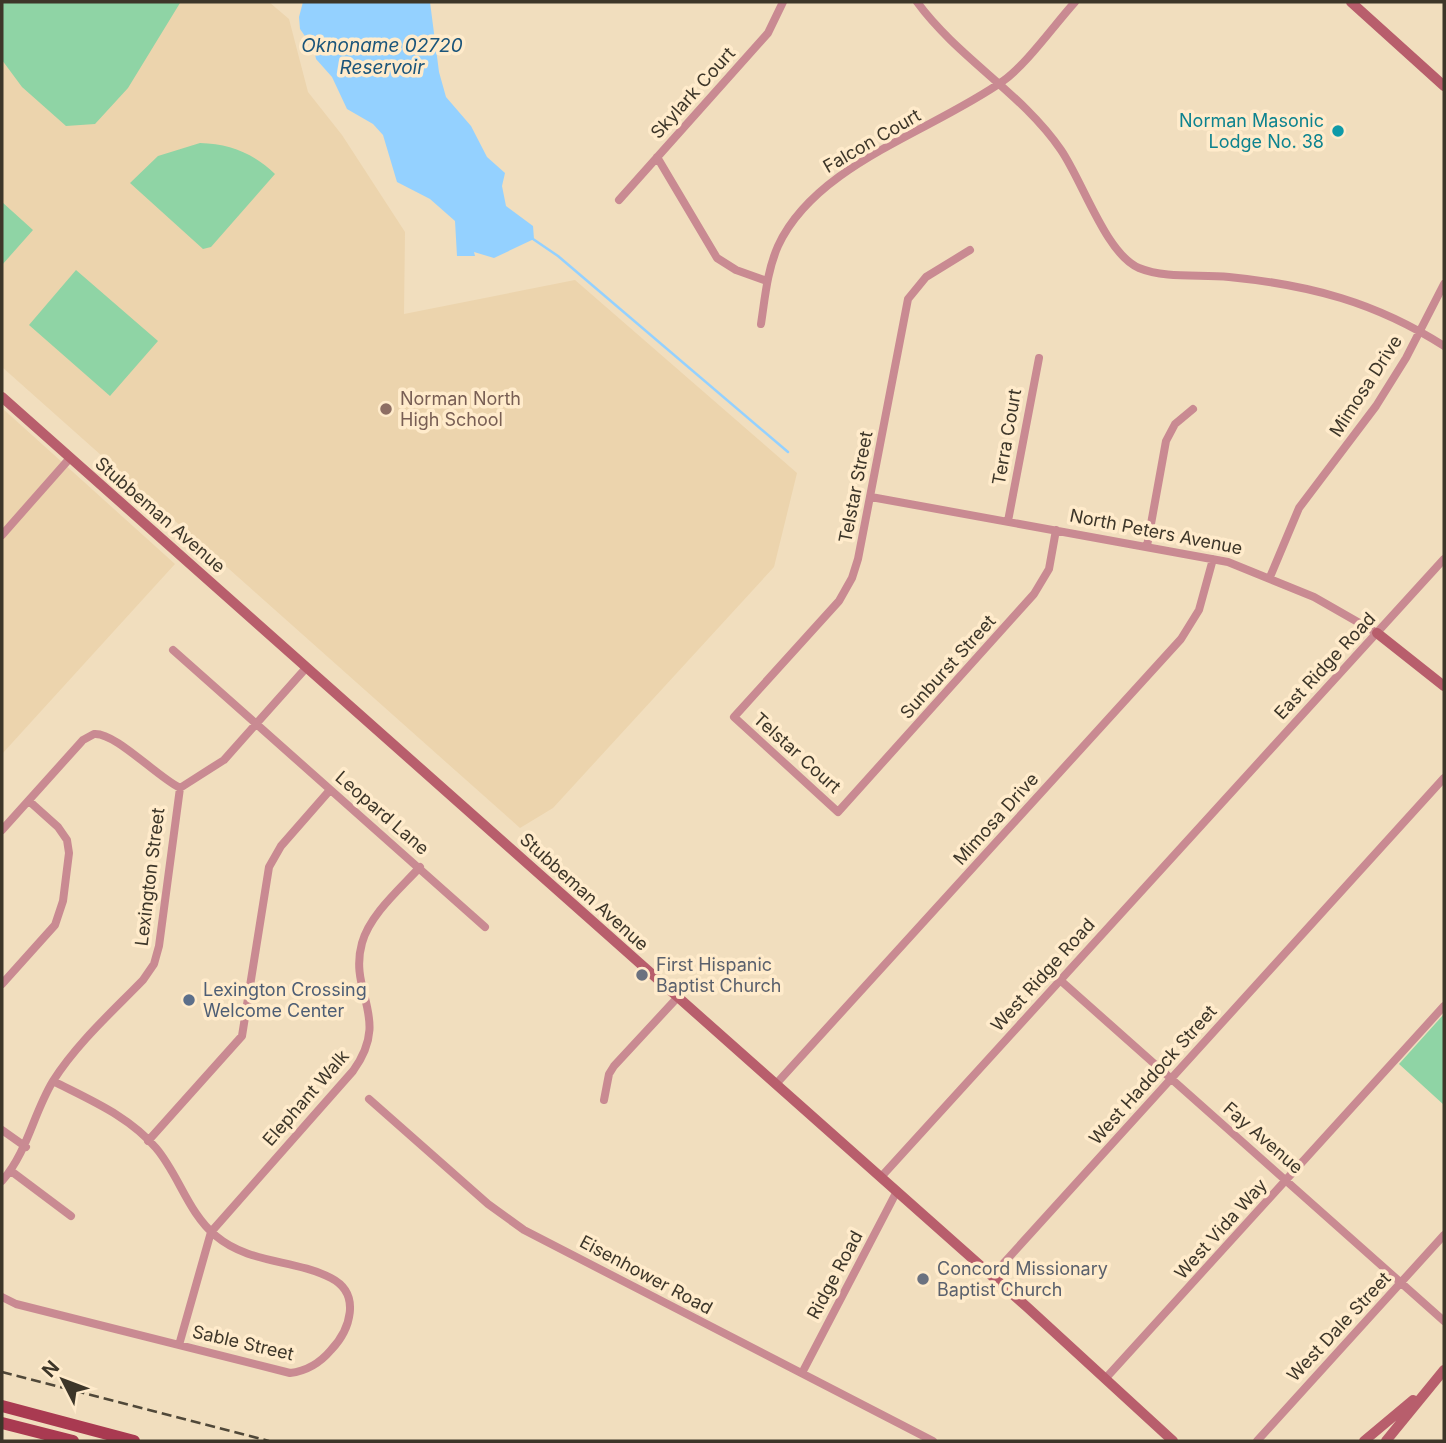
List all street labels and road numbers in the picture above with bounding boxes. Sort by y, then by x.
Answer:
street label: Skylark Court [646,43,739,143]
street label: Falcon Court [819,104,924,177]
street label: Mimosa Drive [1325,331,1406,440]
street label: Terra Court [988,387,1025,487]
street label: Telstar Street [834,429,877,545]
street label: Stubbeman Avenue [91,452,230,577]
street label: North Peters Avenue [1068,504,1244,559]
street label: East Ridge Road [1270,608,1379,723]
street label: Sunburst Street [895,610,1000,723]
street label: Telstar Court [749,708,845,797]
street label: Leopard Lane [331,766,433,859]
street label: Mimosa Drive [949,768,1042,869]
street label: Lexington Street [131,807,168,947]
street label: Stubbeman Avenue [516,828,653,955]
street label: West Ridge Road [986,914,1099,1035]
street label: West Haddock Street [1085,1001,1221,1149]
street label: Elephant Walk [258,1045,353,1150]
street label: Fay Avenue [1219,1097,1307,1178]
street label: West Vida Way [1170,1174,1271,1283]
street label: Ridge Road [803,1227,867,1323]
street label: Eisenhower Road [576,1231,716,1318]
street label: West Dale Street [1283,1268,1395,1386]
street label: Sable Street [190,1321,296,1364]

